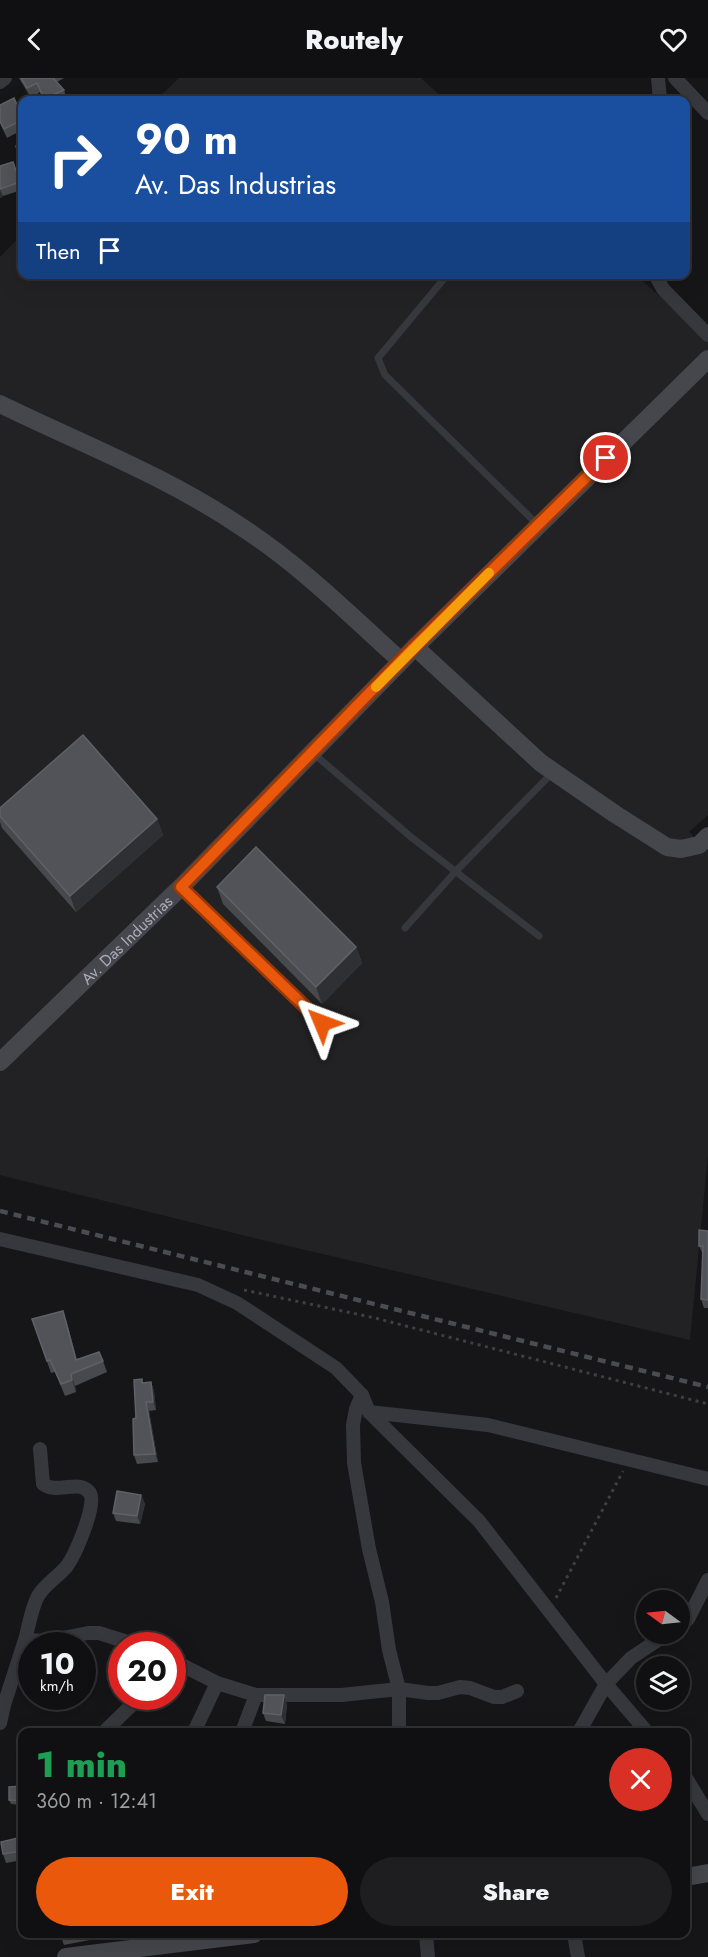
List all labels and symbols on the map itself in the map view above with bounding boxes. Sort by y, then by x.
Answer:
pin [580,432,631,483]
street label: Av. Das Industrias [76,890,177,989]
position arrow [290,991,354,1055]
north arrow [636,1590,690,1644]
speed limit sign: 20 [108,1632,186,1710]

